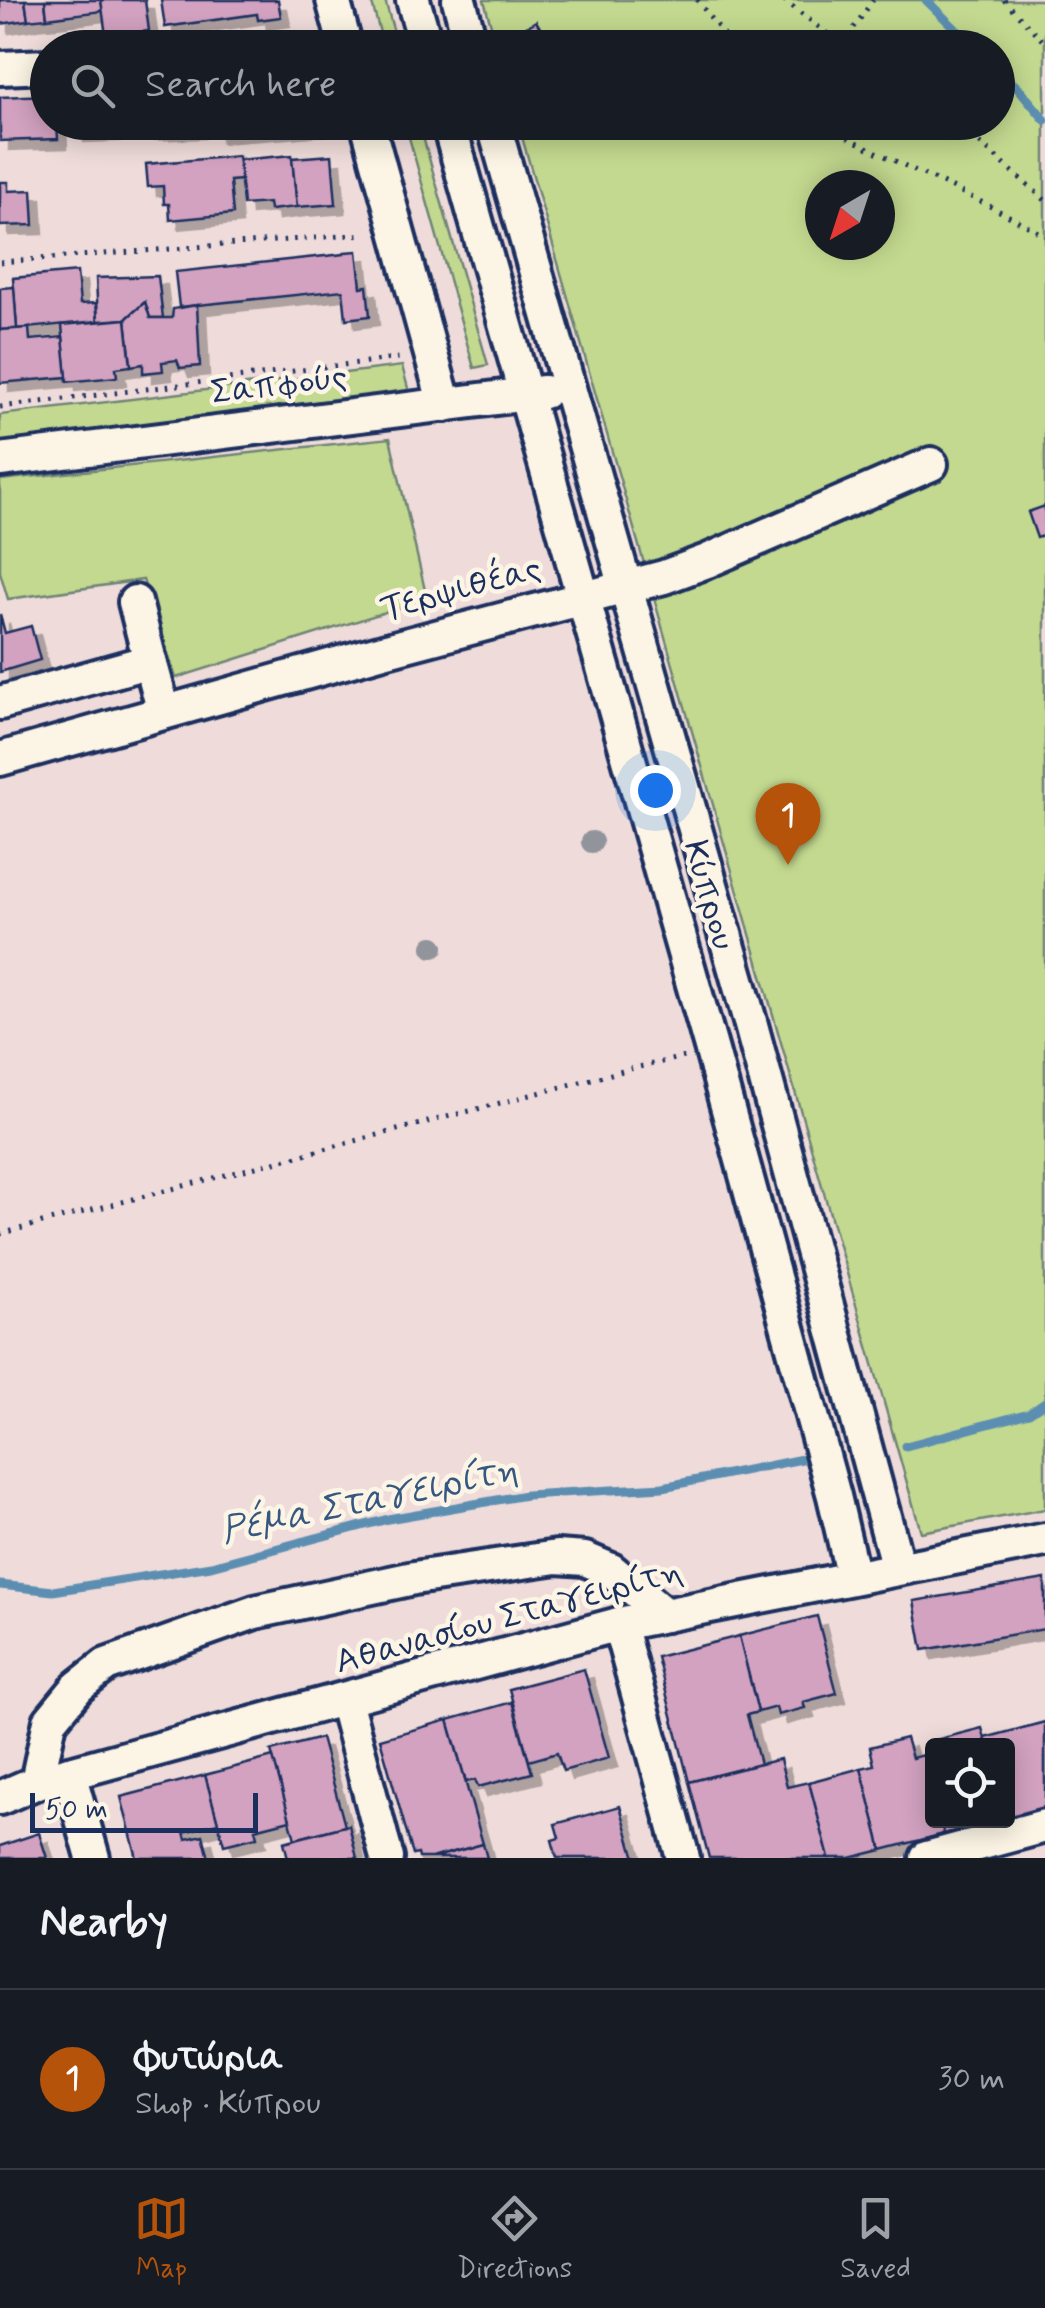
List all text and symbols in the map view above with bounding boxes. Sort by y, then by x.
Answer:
search box [30,30,1015,140]
icon: search [65,58,120,113]
text: Search here [145,61,336,110]
north arrow [805,170,895,260]
street label: Σαπφούς [208,354,350,416]
street label: Τερψιθέας [376,546,546,632]
your location [630,765,681,816]
pin: 1 [756,782,820,865]
street label: Κύπρου [671,835,747,955]
water label: Ρέμα Σταγειρίτη [217,1445,523,1556]
street label: Αθανασίου Σταγειρίτη [330,1548,688,1686]
map controls [925,1738,1015,1828]
button: locate [925,1738,1015,1828]
scale bar [30,1788,258,1832]
text: 50 m [45,1792,108,1829]
text: Nearby [40,1896,168,1951]
text: Φυτώρια [135,2034,283,2083]
text: 1 [65,2058,80,2100]
text: 30 m [938,2058,1005,2100]
text: Shop · Κύπρου [135,2083,321,2125]
tab: Map [134,2191,189,2288]
tab: Directions [457,2191,572,2288]
tab: Saved [840,2191,911,2288]

